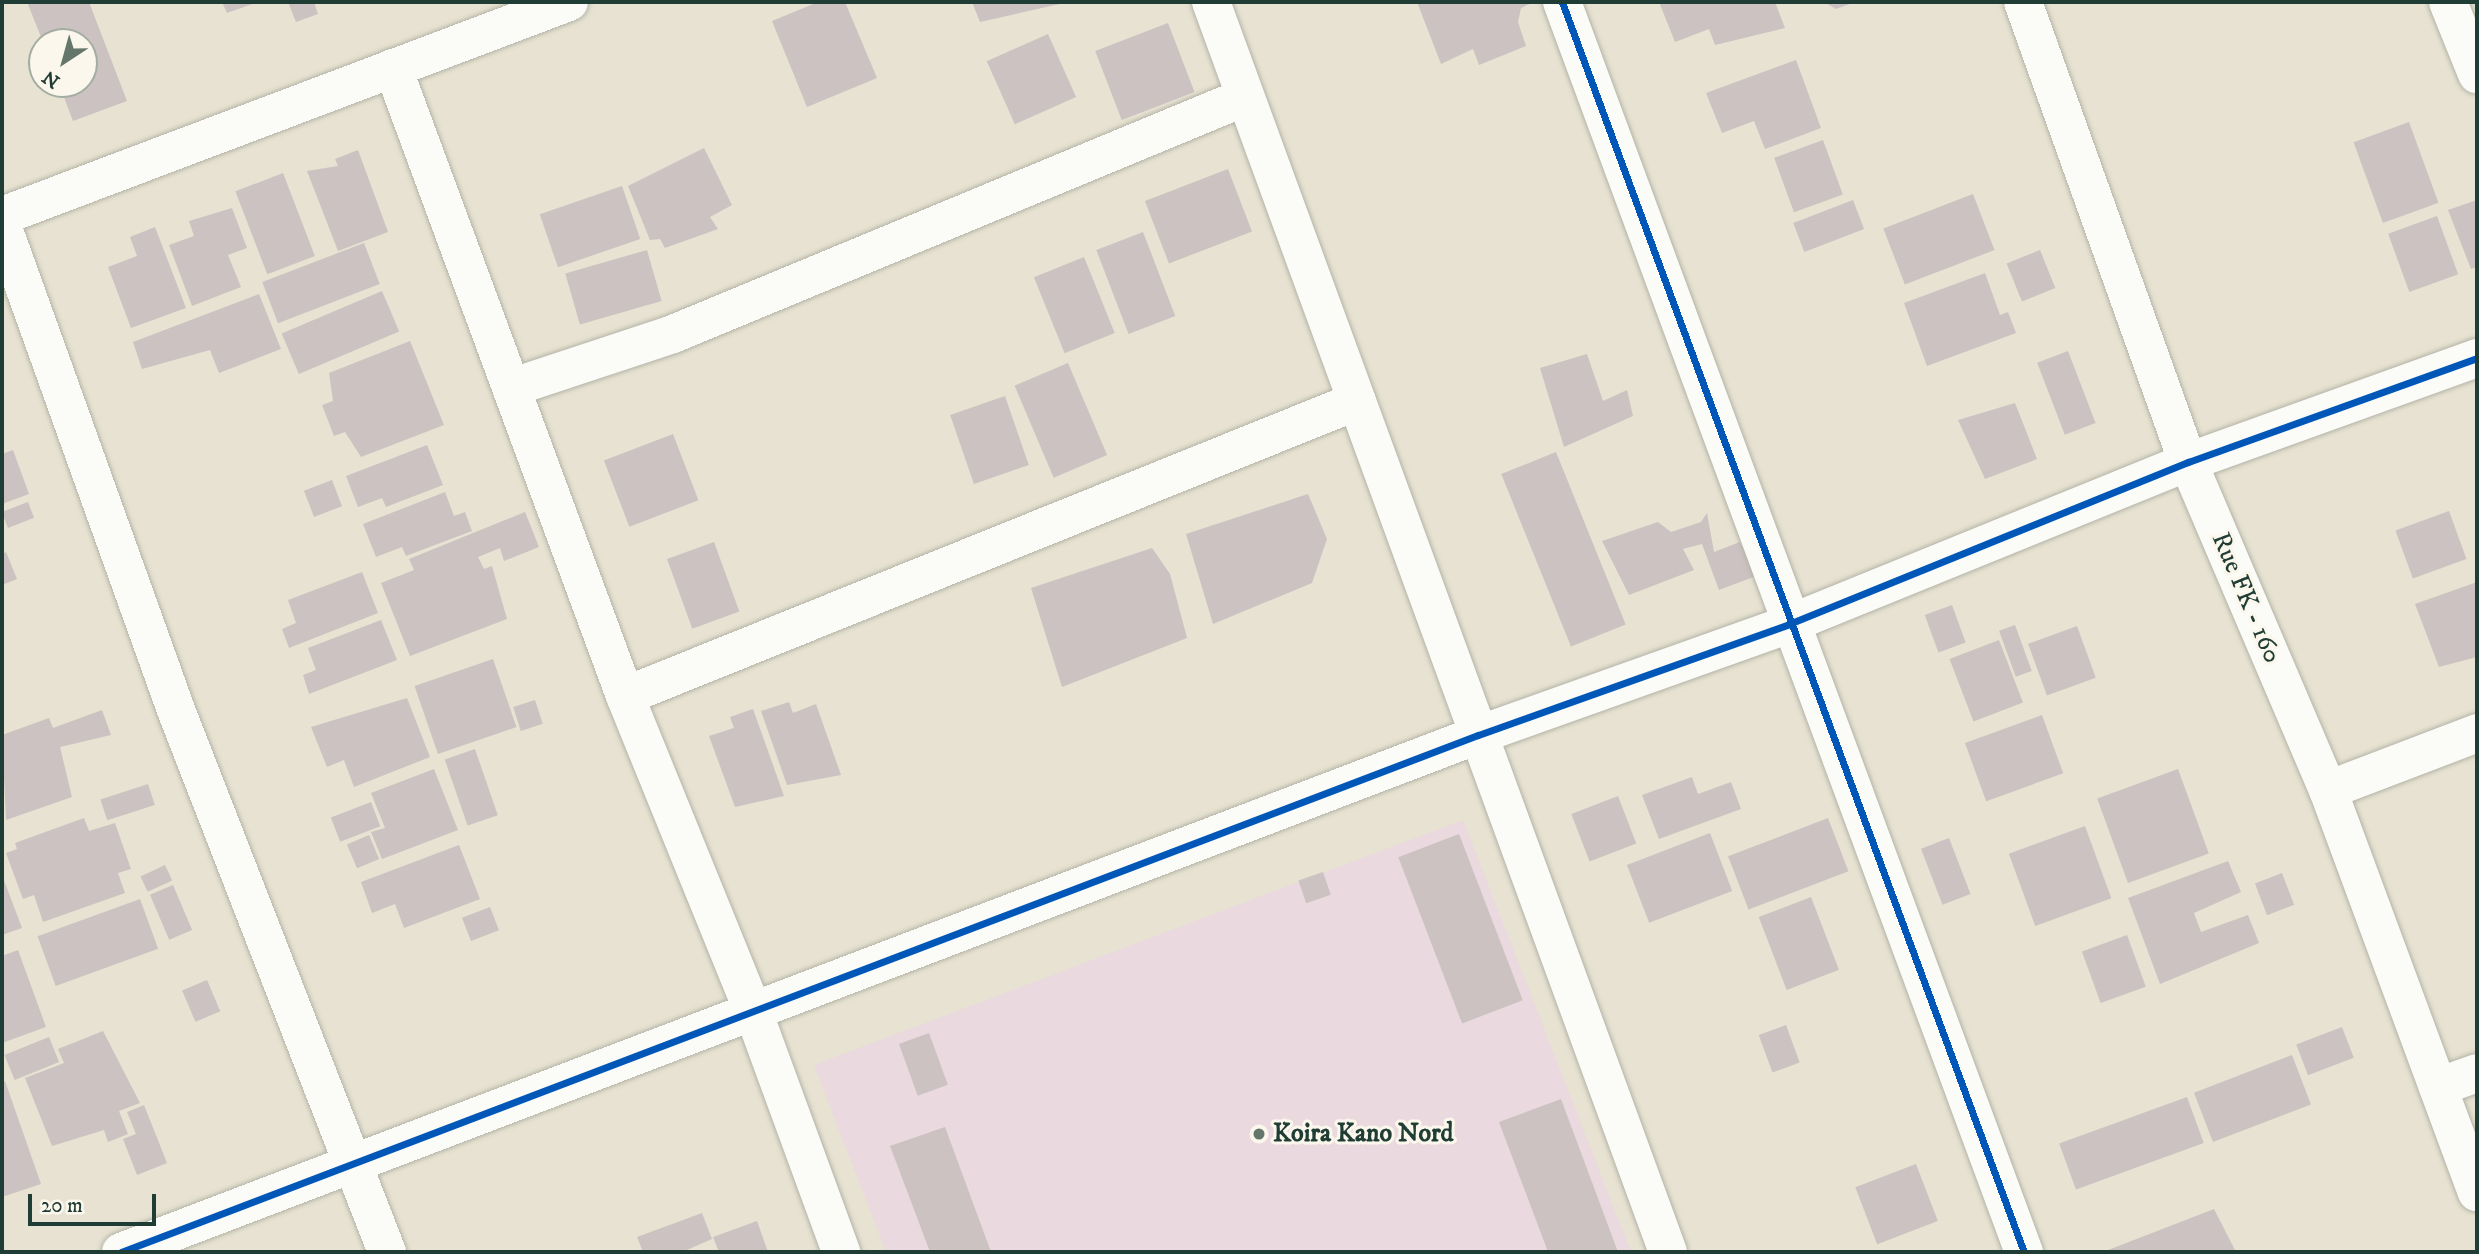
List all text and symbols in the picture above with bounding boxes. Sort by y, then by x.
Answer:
north arrow [28,28,98,98]
text: N [38,65,65,93]
street label: Rue FK - 160 [2204,528,2288,668]
place label: Koira Kano Nord [1273,1118,1454,1150]
marker: Koira Kano Nord [1251,1126,1267,1142]
scale bar [32,1180,159,1224]
text: 20 m [41,1193,83,1219]

